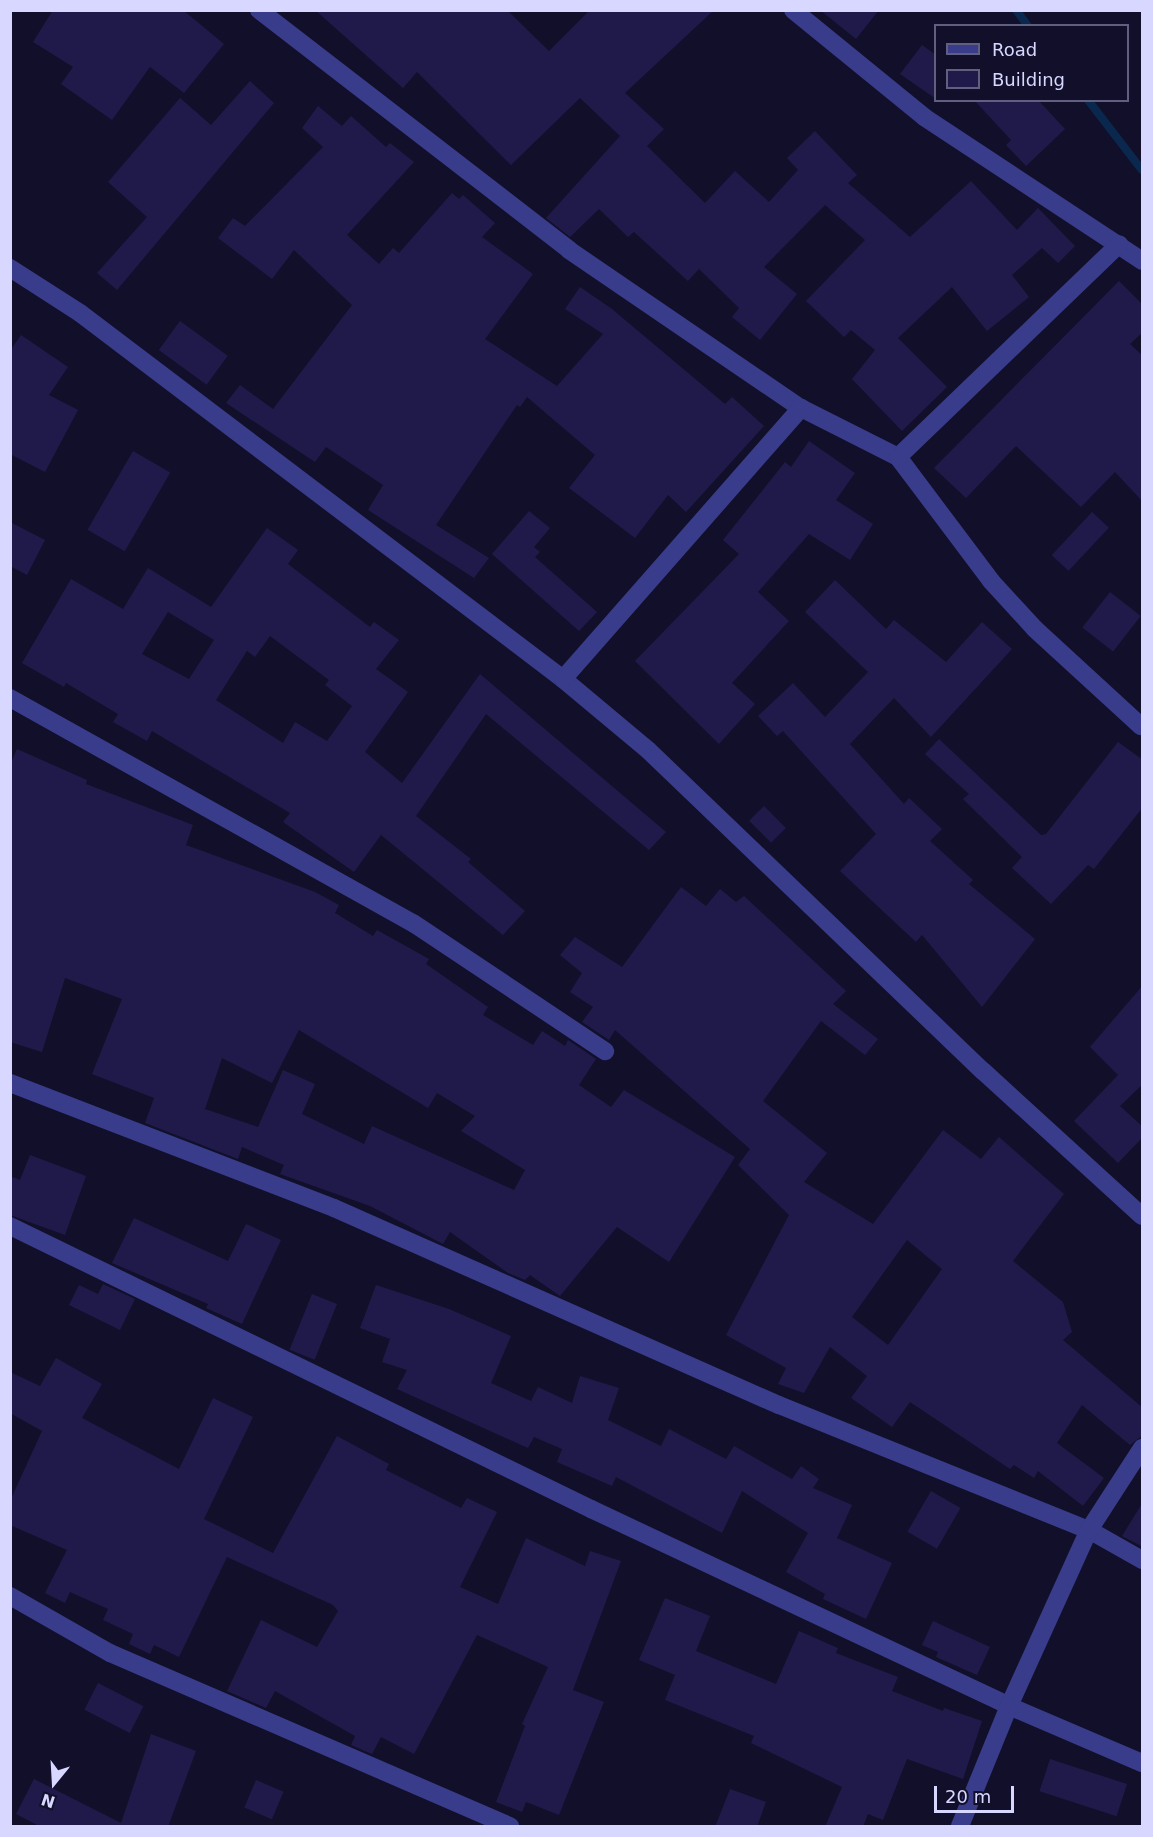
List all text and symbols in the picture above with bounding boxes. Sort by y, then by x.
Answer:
legend [934,24,1129,102]
text: Road [992,39,1037,60]
text: Building [992,69,1065,90]
north arrow [24,1753,84,1813]
scale bar [937,1774,1016,1812]
text: 20 m [945,1786,991,1807]
text: N [39,1789,58,1812]

